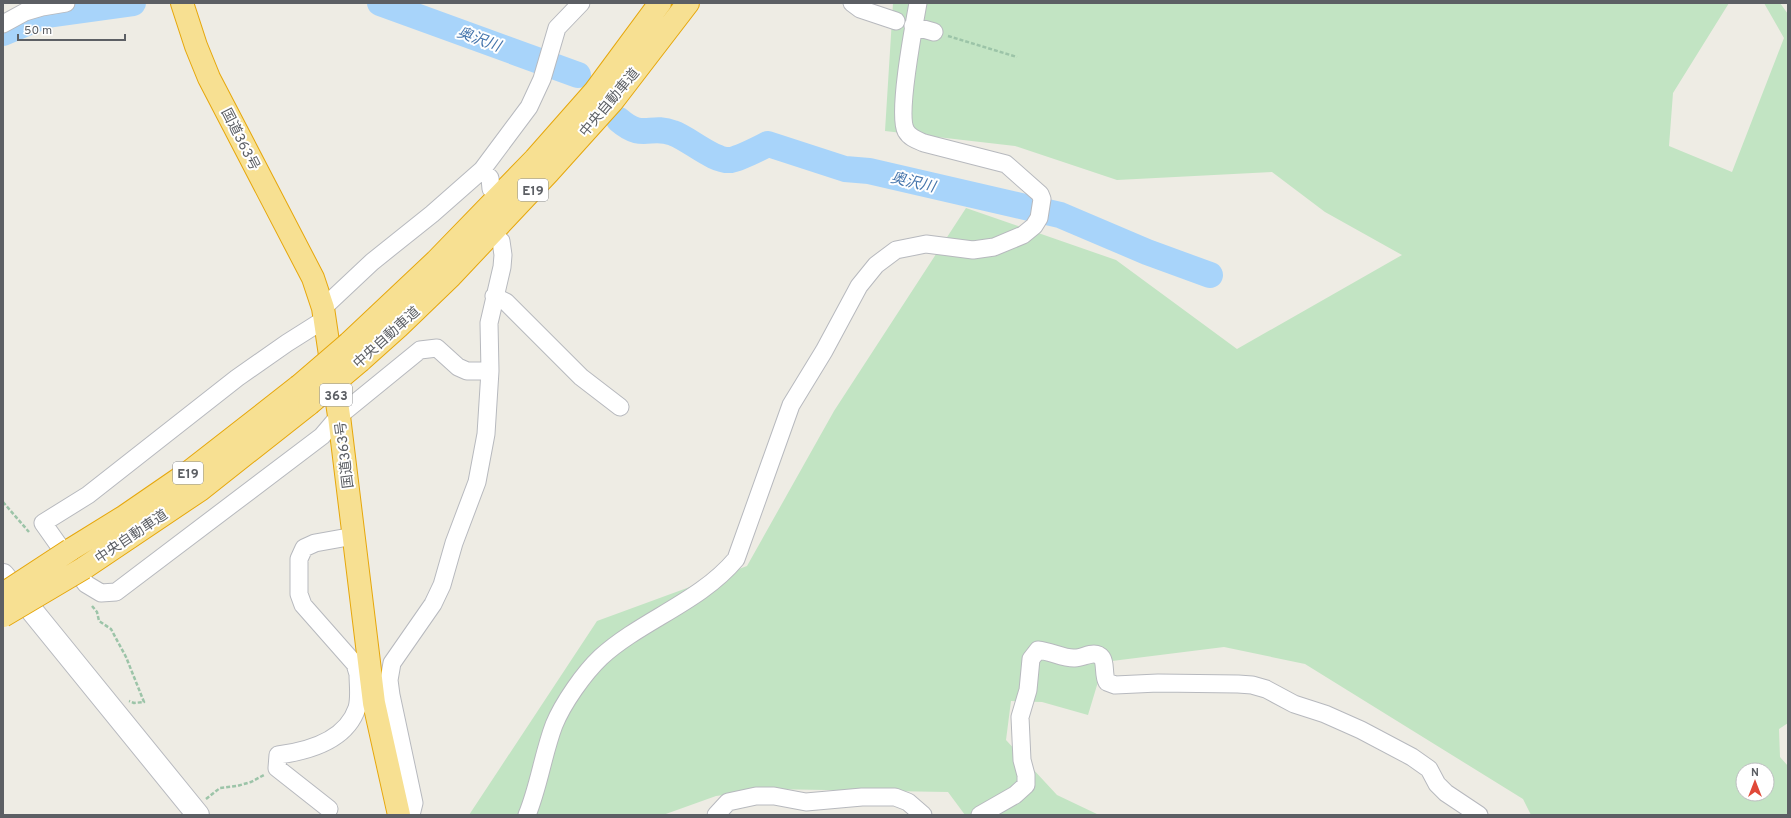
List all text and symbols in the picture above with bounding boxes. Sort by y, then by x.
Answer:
scale bar [18,16,125,42]
text: 50 m [24,23,52,39]
water label: 奥沢川 [454,24,505,58]
street label: 中央自動車道 [577,65,644,141]
street label: 国道363号 [217,106,262,173]
water label: 奥沢川 [889,169,939,198]
road number: E19 [518,179,548,201]
street label: 中央自動車道 [350,304,424,373]
road number: 363 [320,384,352,406]
street label: 国道363号 [333,420,358,489]
road number: E19 [173,462,203,484]
street label: 中央自動車道 [92,507,171,568]
north arrow [1735,762,1775,802]
text: N [1751,766,1759,780]

